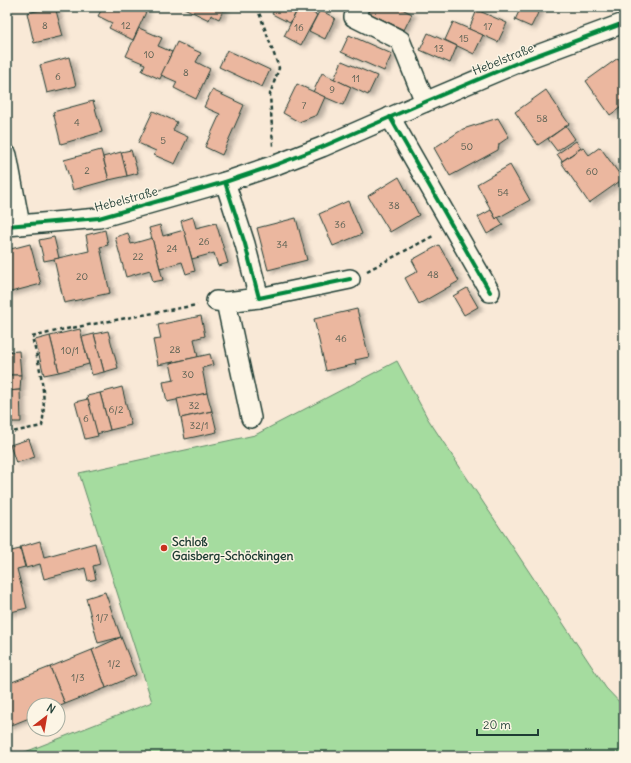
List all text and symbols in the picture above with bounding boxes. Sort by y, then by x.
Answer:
house number: 8 [42,19,48,32]
house number: 12 [121,19,131,32]
house number: 17 [484,20,493,33]
house number: 16 [294,21,304,34]
house number: 15 [459,32,469,45]
street label: Hebelstraße [470,40,536,78]
house number: 13 [434,42,444,55]
house number: 10 [144,48,154,61]
house number: 8 [183,66,189,79]
house number: 6 [55,70,61,83]
house number: 11 [352,72,360,85]
house number: 9 [329,83,335,96]
house number: 7 [302,99,307,112]
house number: 58 [536,112,548,125]
house number: 4 [74,116,80,129]
house number: 5 [160,134,166,147]
house number: 50 [461,140,473,153]
house number: 2 [84,164,90,177]
house number: 60 [586,165,598,178]
street label: Hebelstraße [93,183,159,215]
house number: 54 [497,186,509,199]
house number: 38 [388,199,400,212]
house number: 36 [334,218,346,231]
house number: 26 [198,235,210,248]
house number: 34 [276,238,288,251]
house number: 24 [166,242,178,255]
house number: 22 [133,250,144,263]
house number: 48 [427,268,439,281]
house number: 20 [76,270,88,283]
house number: 46 [335,332,347,345]
house number: 28 [169,343,181,356]
house number: 10/1 [61,344,79,357]
house number: 30 [182,368,194,381]
house number: 32 [188,399,200,412]
house number: 6/2 [109,403,124,416]
house number: 6 [83,412,89,425]
house number: 32/1 [190,419,208,432]
place label: Schloß Gaisberg-Schöckingen [172,534,293,564]
marker: Schloß Gaisberg-Schöckingen [159,543,169,553]
house number: 1/7 [96,611,108,624]
house number: 1/2 [107,657,121,670]
house number: 1/3 [71,671,85,684]
north arrow [26,697,66,737]
text: N [44,700,58,716]
scale bar [477,711,538,737]
text: 20 m [483,717,511,732]

